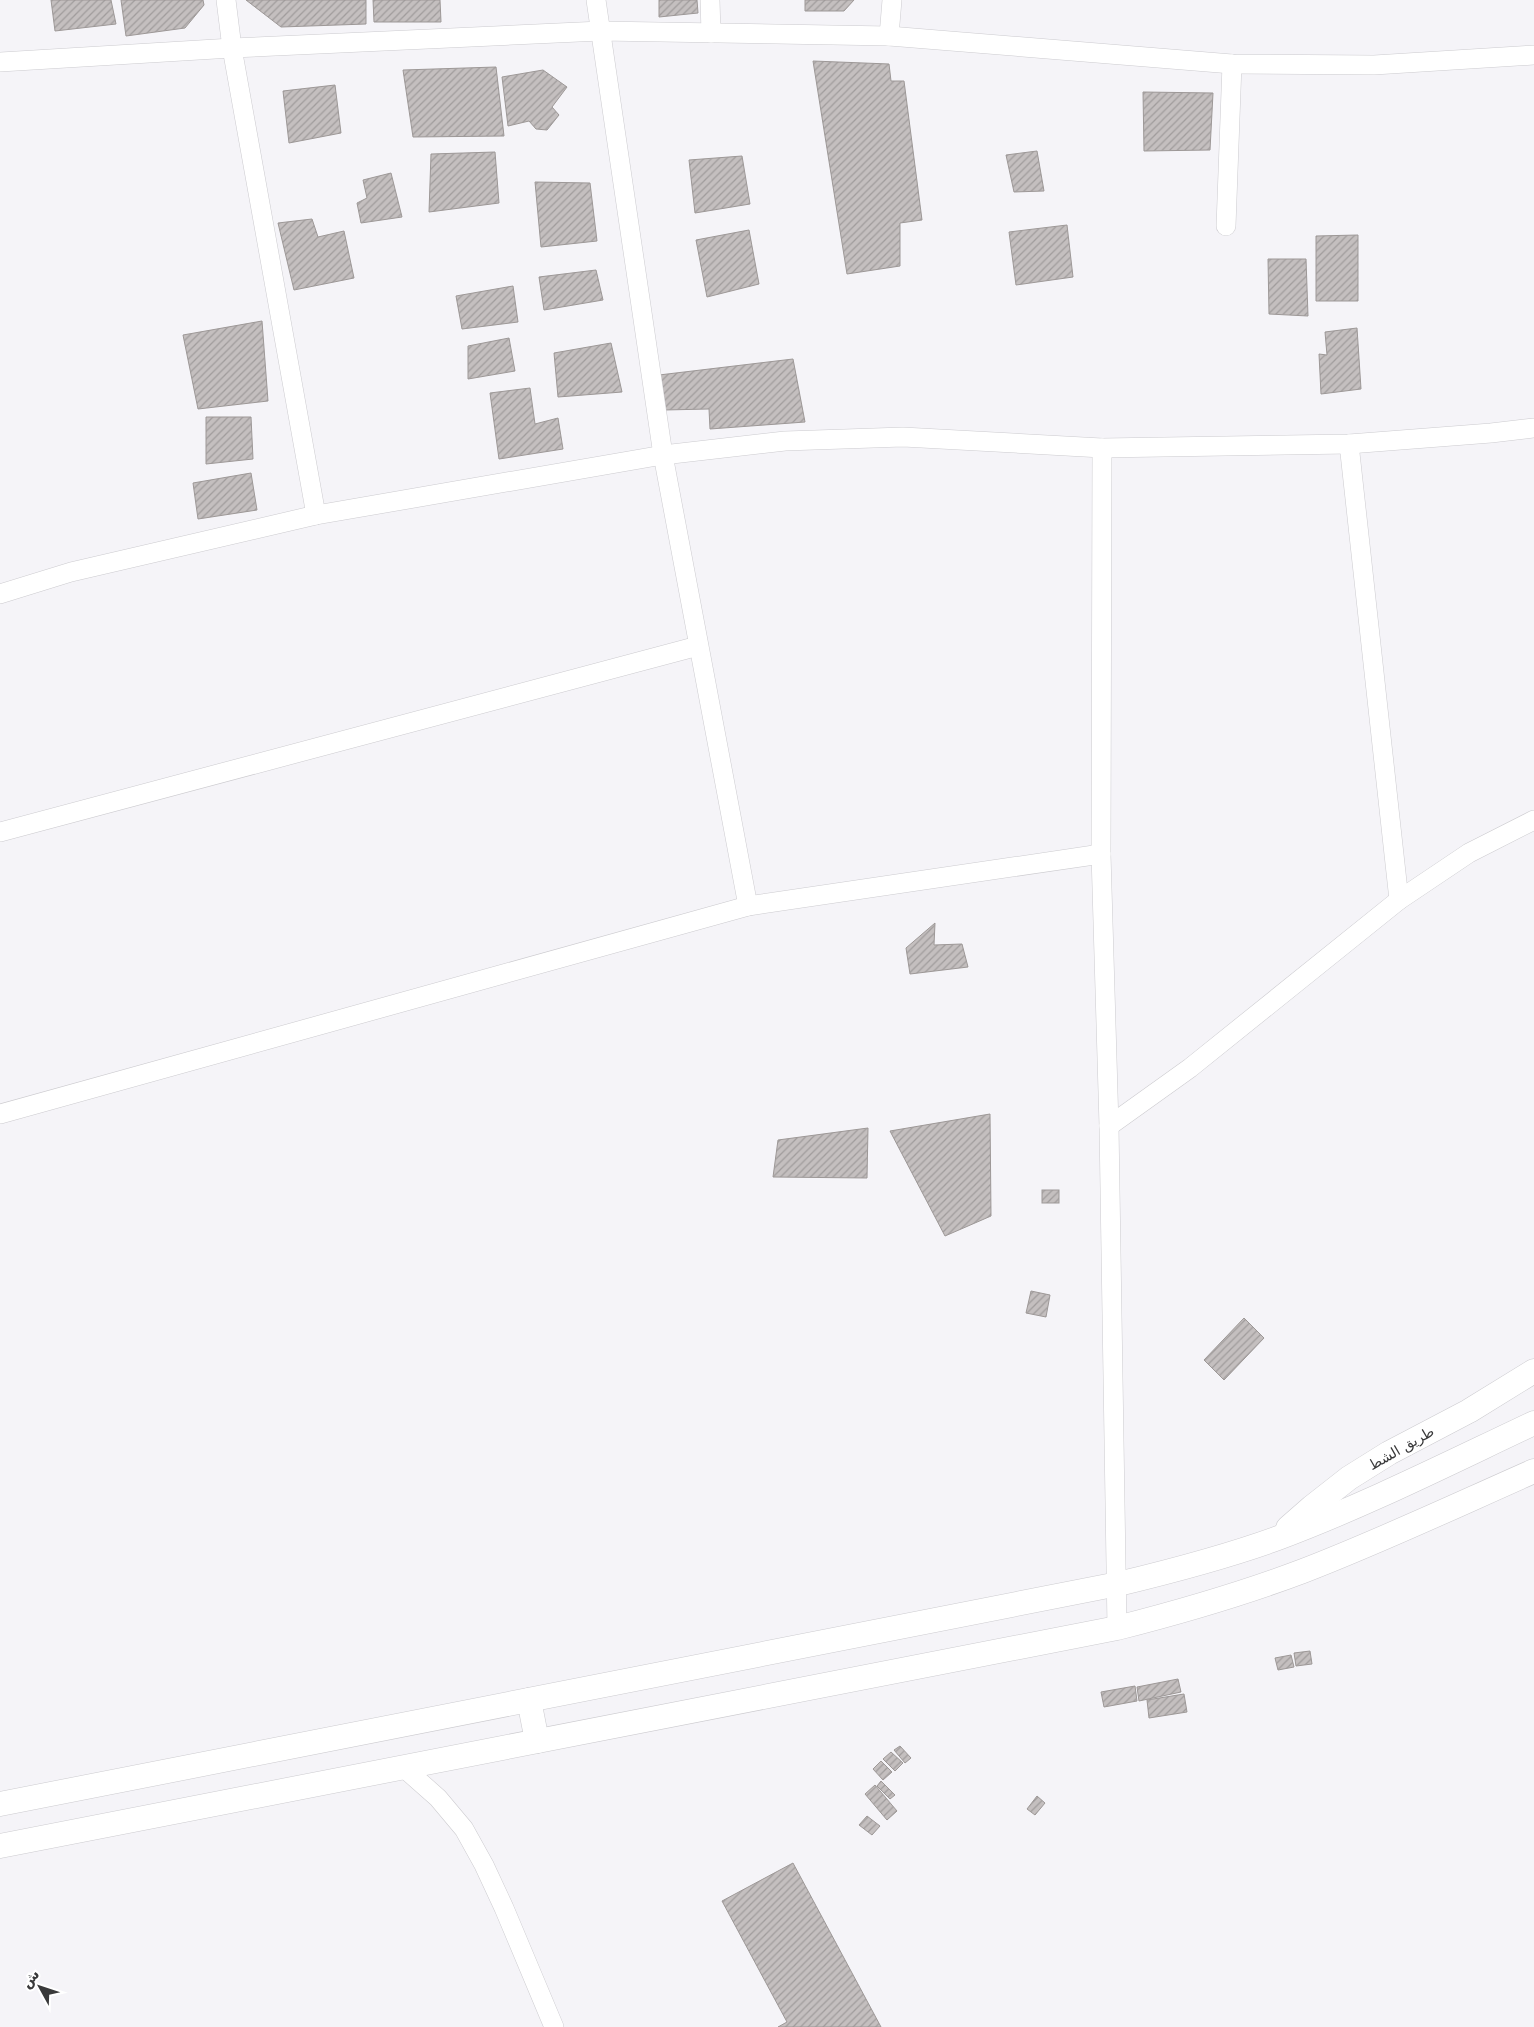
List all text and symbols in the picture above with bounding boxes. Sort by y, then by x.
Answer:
street label: طريق الشط [1365,1423,1437,1474]
north arrow [15,1962,65,2012]
text: ش [18,1966,42,1991]

